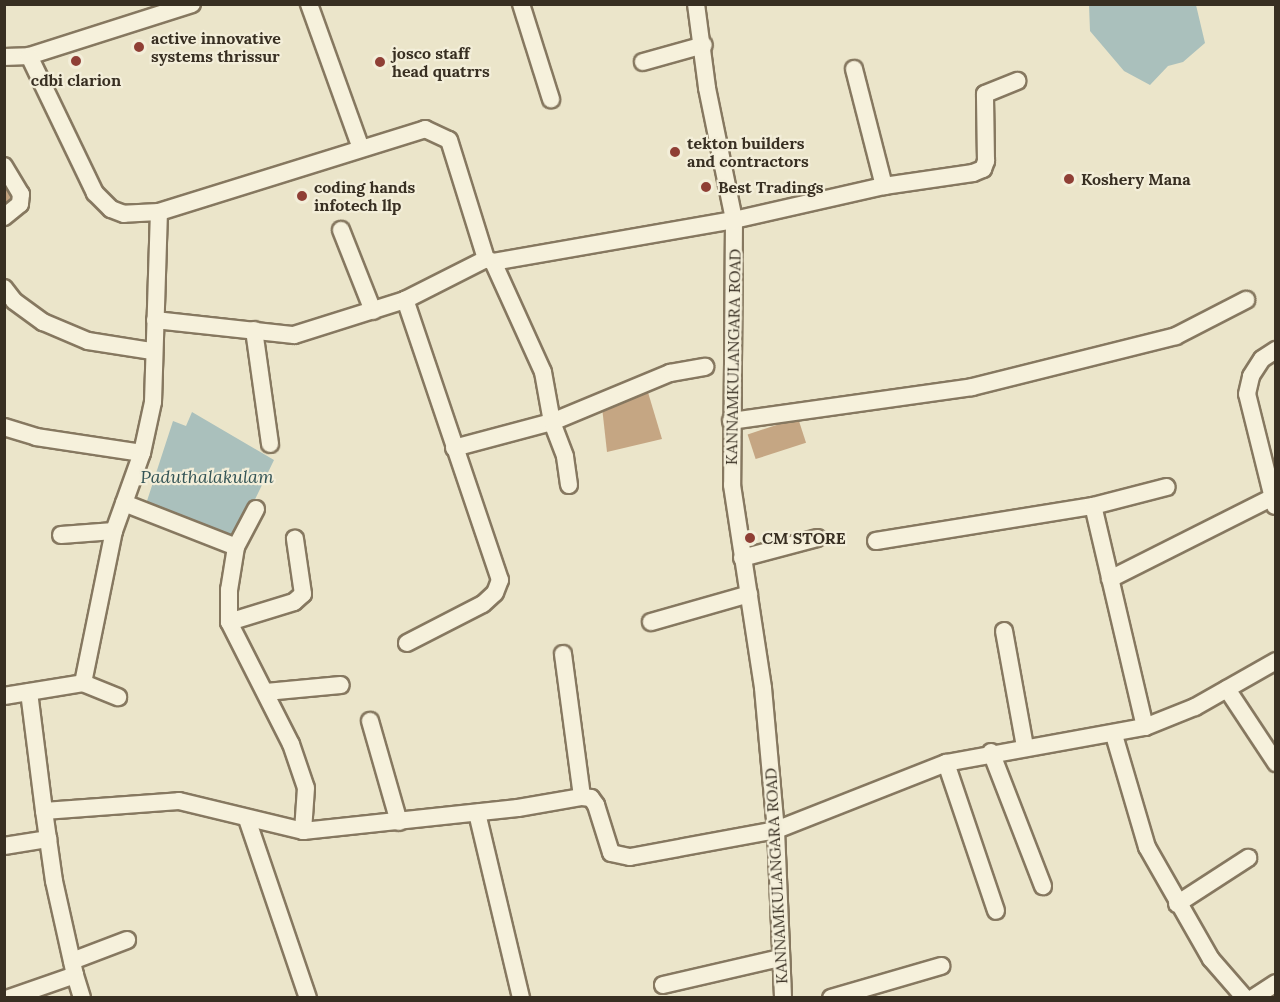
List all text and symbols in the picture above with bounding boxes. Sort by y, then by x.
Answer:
place label: active innovative systems thrissur [151,28,281,66]
marker: active innovative systems thrissur [132,40,146,54]
place label: josco staff head quatrrs [392,43,490,81]
marker: cdbi clarion [69,54,83,68]
marker: josco staff head quatrrs [373,55,387,69]
place label: cdbi clarion [31,70,121,90]
place label: tekton builders and contractors [687,133,809,171]
marker: tekton builders and contractors [668,145,682,159]
place label: Koshery Mana [1081,169,1191,189]
marker: Koshery Mana [1062,172,1076,186]
place label: coding hands infotech llp [314,177,415,215]
place label: Best Tradings [718,177,824,197]
marker: Best Tradings [699,180,713,194]
marker: coding hands infotech llp [295,189,309,203]
street label: KANNAMKULANGARA ROAD [722,249,744,465]
water label: Paduthalakulam [140,466,274,488]
place label: CM STORE [762,528,846,548]
marker: CM STORE [743,531,757,545]
street label: KANNAMKULANGARA ROAD [761,767,791,985]

